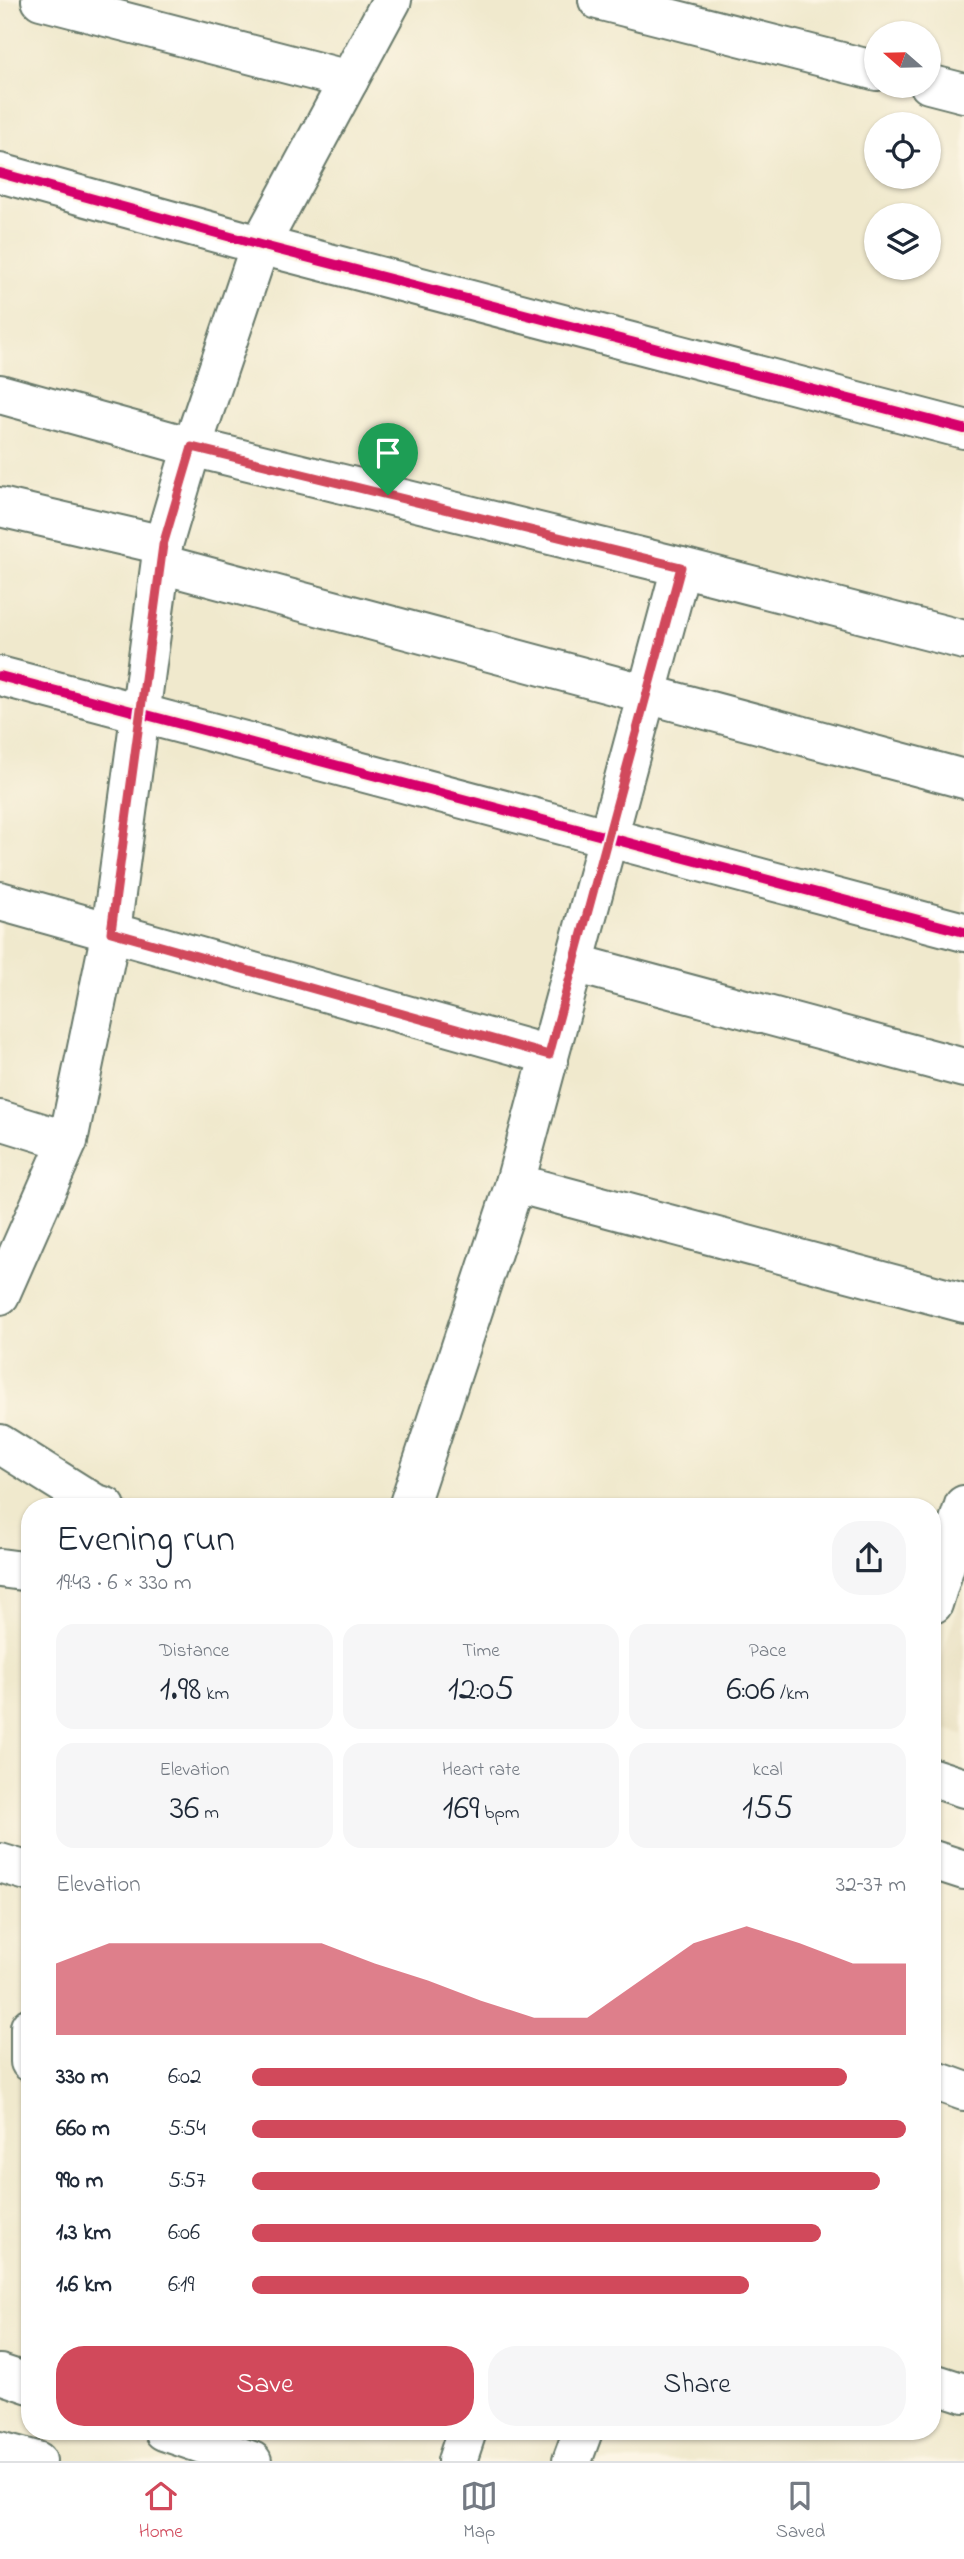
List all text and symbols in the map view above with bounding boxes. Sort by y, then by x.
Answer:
north arrow [864,21,942,98]
map controls [864,21,941,280]
button: locate [864,112,941,189]
button: layers [864,203,941,280]
pin [358,423,418,495]
icon: arrive [369,434,407,472]
text: Evening run [56,1513,235,1569]
button: share [832,1521,906,1595]
text: 19:43 · 6 × 330 m [56,1567,192,1600]
text: Distance [159,1638,229,1665]
text: Time [462,1638,500,1665]
text: Pace [749,1638,786,1665]
text: 1.98 [159,1665,201,1716]
text: 12:05 [448,1665,514,1716]
text: 6:06 [726,1665,775,1716]
text: km [201,1681,229,1708]
text: /km [775,1681,809,1708]
text: Elevation [159,1757,229,1784]
text: Heart rate [442,1757,520,1784]
text: kcal [753,1757,783,1784]
text: 36 [170,1784,200,1835]
text: 169 [443,1784,480,1835]
text: 155 [742,1784,793,1835]
text: m [200,1800,219,1827]
text: bpm [480,1800,519,1827]
text: Elevation [56,1869,141,1902]
text: 32–37 m [836,1869,906,1902]
text: 330 m [56,2061,109,2094]
text: 6:02 [168,2061,201,2094]
text: 660 m [56,2113,110,2146]
text: 5:54 [168,2113,206,2146]
text: 990 m [56,2165,103,2198]
text: 5:57 [168,2165,206,2198]
text: 1.3 km [56,2217,111,2250]
text: 6:06 [168,2217,200,2250]
text: 1.6 km [56,2269,112,2302]
text: 6:19 [168,2269,194,2302]
button: Save [56,2346,474,2426]
button: Share [488,2346,906,2426]
tab: Home [139,2477,183,2546]
tab: Map [460,2477,498,2546]
tab: Saved [776,2477,825,2546]

